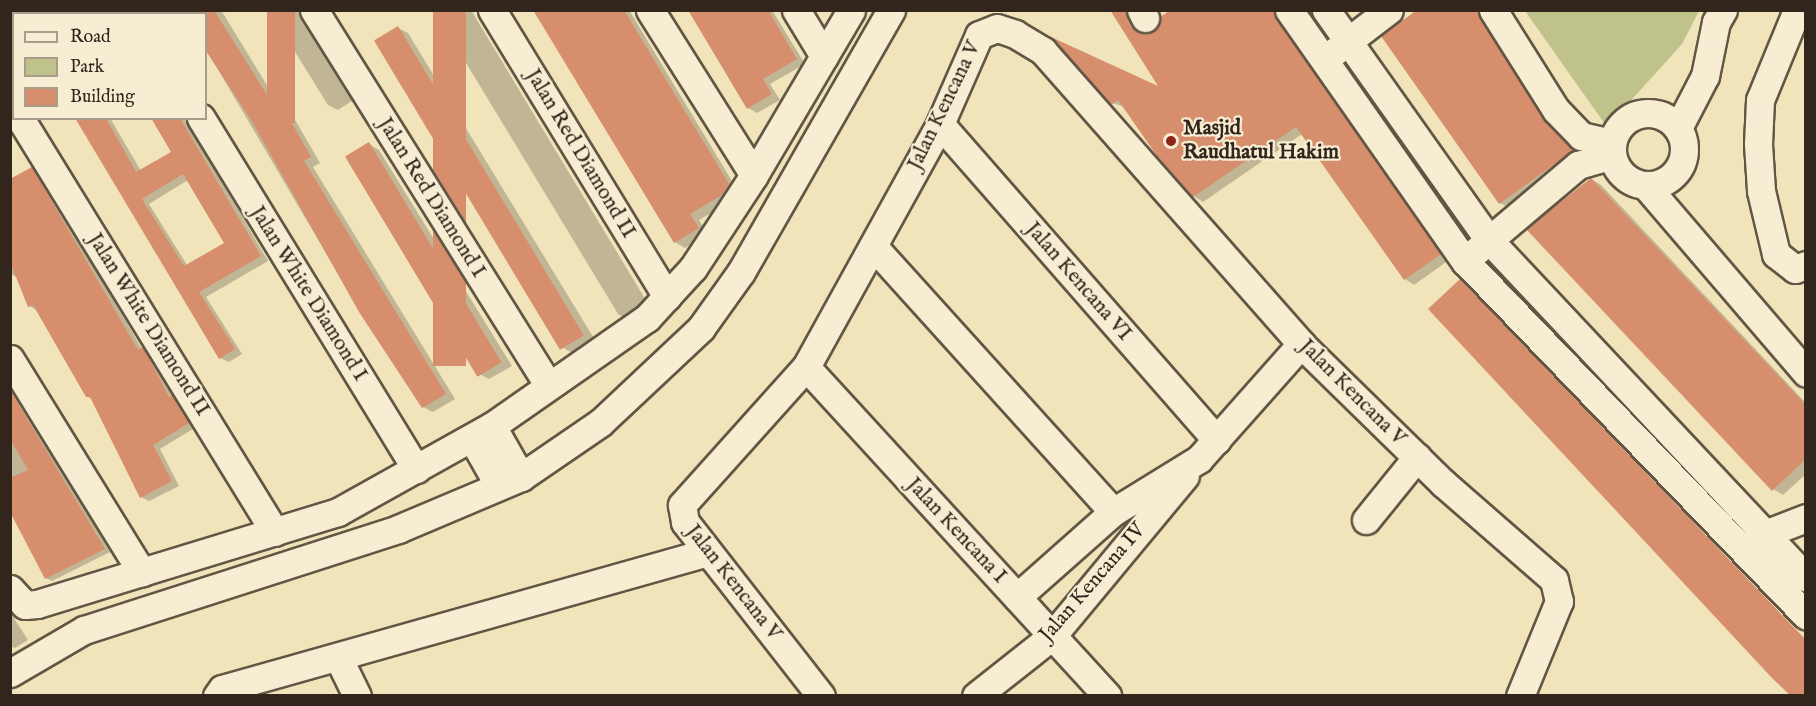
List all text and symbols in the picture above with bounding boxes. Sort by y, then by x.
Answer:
legend [12,12,207,120]
text: Road [70,26,111,49]
street label: Jalan Kencana V [903,37,987,175]
text: Park [70,56,104,79]
street label: Jalan Red Diamond II [520,65,640,243]
text: Building [70,86,135,109]
street label: Jalan Red Diamond I [372,113,490,283]
place label: Masjid Raudhatul Hakim [1183,116,1339,166]
marker: Masjid Raudhatul Hakim [1164,134,1178,148]
street label: Jalan White Diamond I [244,202,372,386]
street label: Jalan Kencana VI [1019,217,1137,347]
street label: Jalan White Diamond II [81,229,215,421]
street label: Jalan Kencana V [1293,334,1411,452]
street label: Jalan Kencana I [901,473,1011,589]
street label: Jalan Kencana IV [1034,518,1152,648]
street label: Jalan Kencana V [680,520,786,646]

